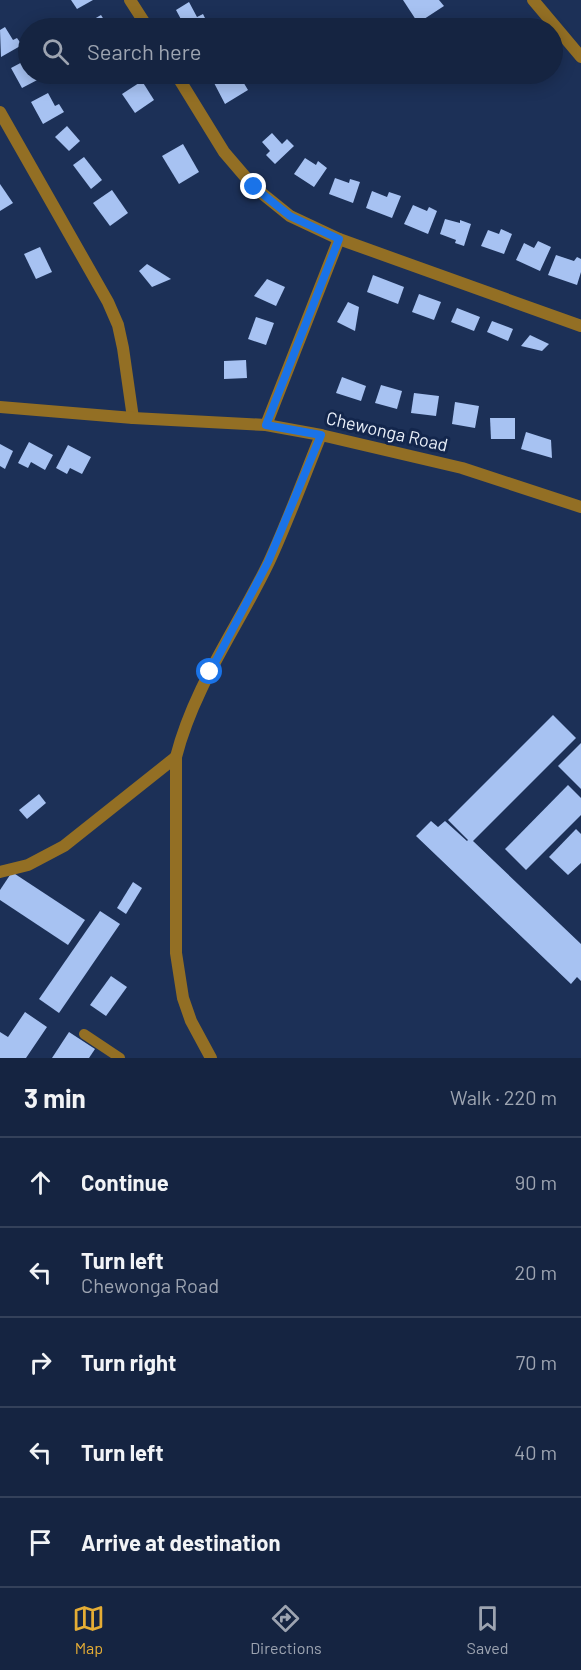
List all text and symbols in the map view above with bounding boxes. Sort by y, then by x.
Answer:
search box [18,18,563,84]
icon: search [39,35,72,68]
text: Search here [87,38,201,64]
route end [240,173,266,199]
street label: Chewonga Road [324,406,450,456]
route start [196,658,222,684]
text: 3 min [24,1082,86,1113]
text: Walk · 220 m [450,1085,557,1109]
icon: ahead [24,1166,57,1199]
text: Continue [81,1169,169,1195]
text: 90 m [515,1170,557,1194]
text: Turn left [81,1247,164,1273]
icon: left [24,1256,57,1289]
text: 20 m [514,1260,557,1284]
text: Chewonga Road [81,1273,219,1297]
icon: right [24,1346,57,1379]
text: Turn right [81,1349,176,1375]
text: 70 m [516,1350,557,1374]
icon: left [24,1436,57,1469]
text: Turn left [81,1439,164,1465]
text: 40 m [514,1440,557,1464]
icon: arrive [24,1526,57,1559]
text: Arrive at destination [81,1529,280,1555]
tab: Map [72,1602,105,1657]
tab: Directions [250,1602,322,1657]
tab: Saved [467,1602,509,1657]

